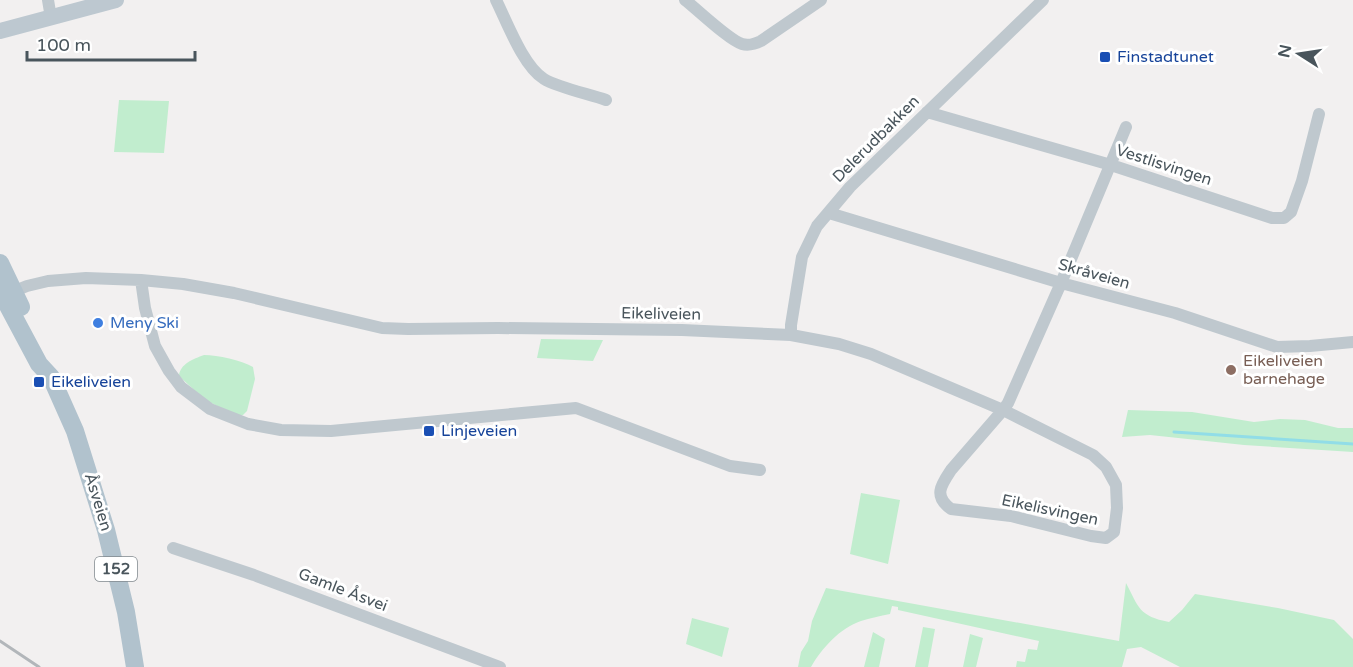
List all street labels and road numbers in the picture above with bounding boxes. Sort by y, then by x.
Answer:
street label: Delerudbakken [828,91,924,187]
street label: Vestlisvingen [1113,140,1215,190]
street label: Skråveien [1056,254,1132,294]
street label: Eikeliveien [621,303,701,325]
street label: Åsveien [80,470,116,534]
street label: Eikelisvingen [1000,490,1100,530]
road number: 152 [95,557,137,581]
street label: Gamle Åsvei [296,564,390,616]

